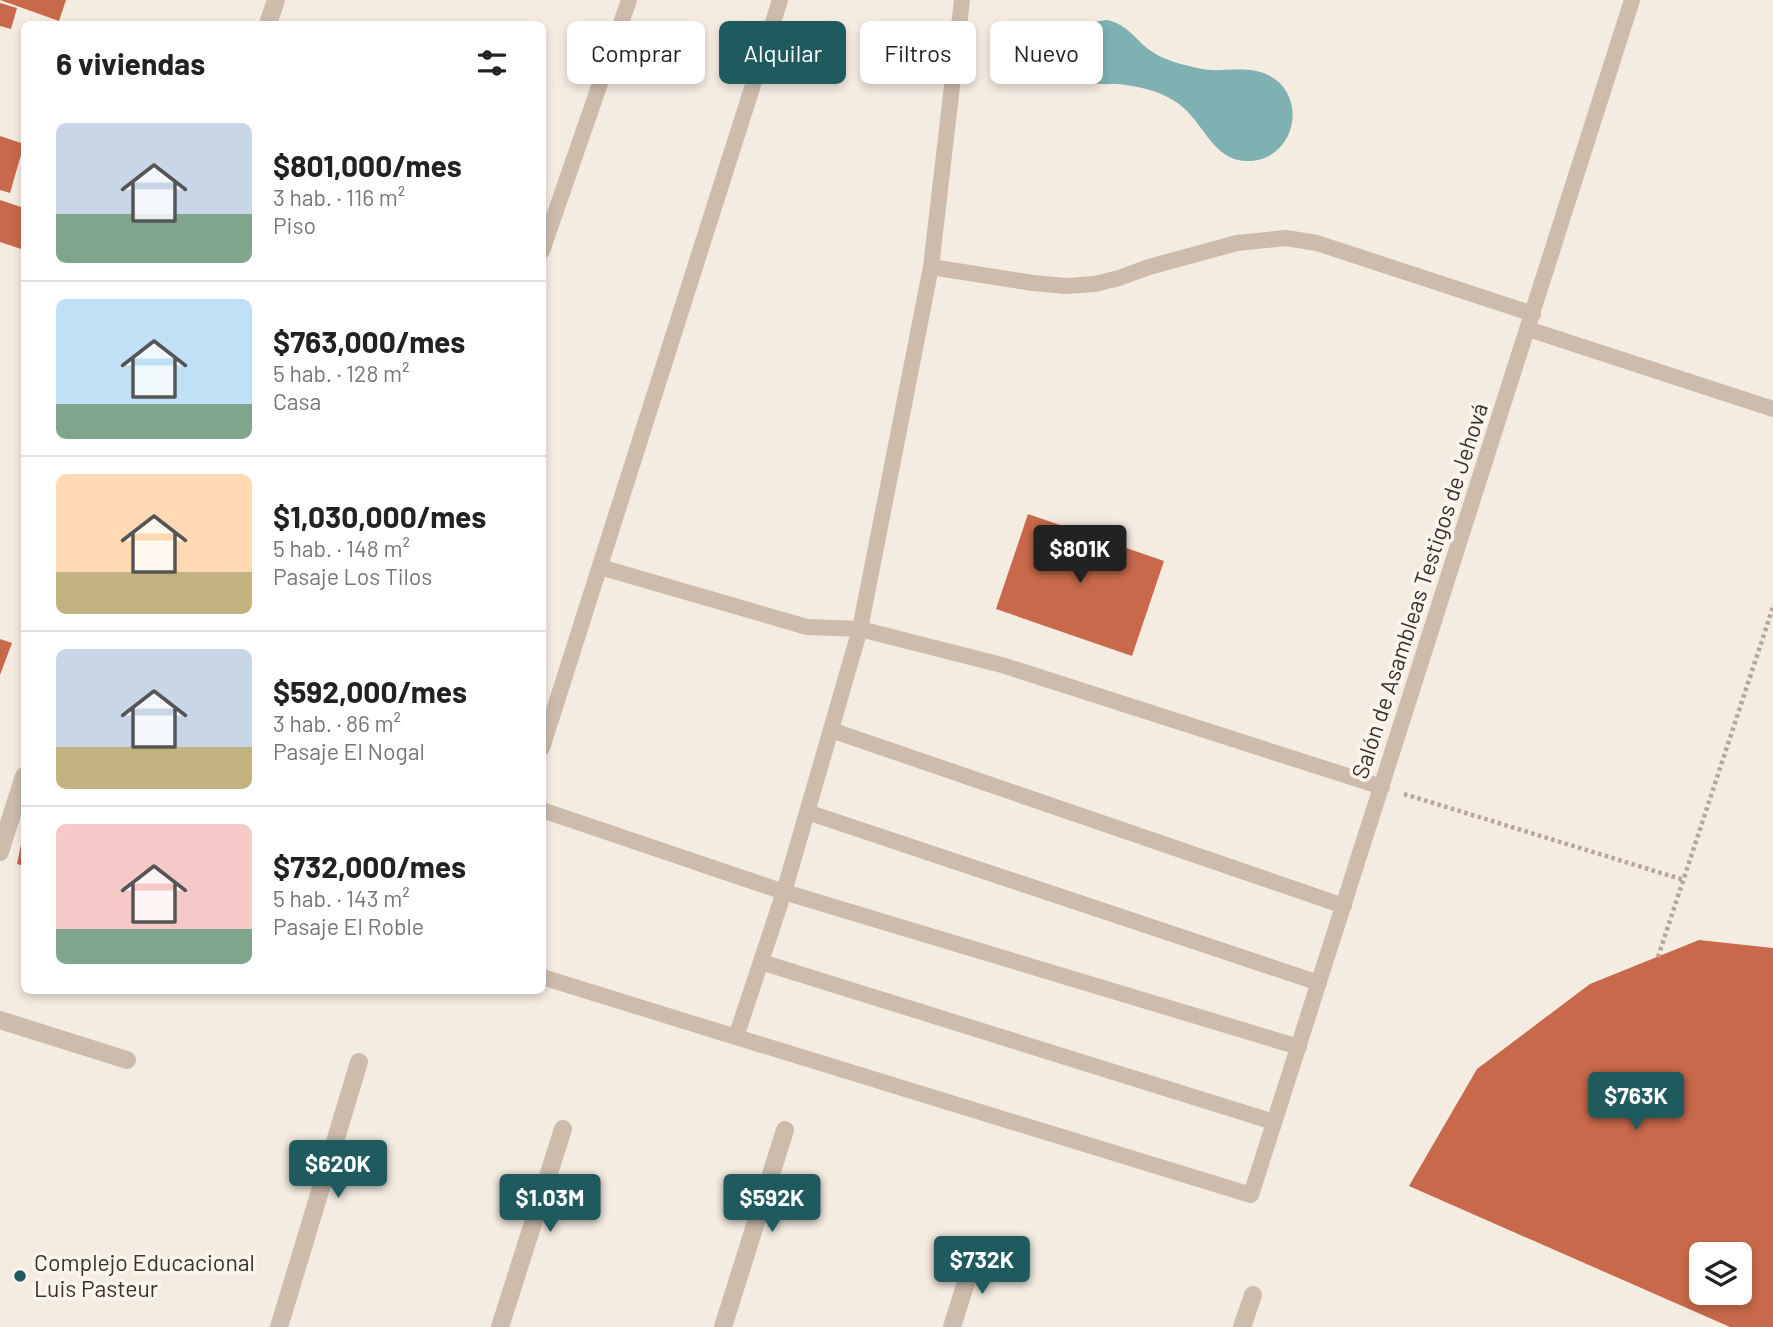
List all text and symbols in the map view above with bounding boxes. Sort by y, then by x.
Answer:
chip: Comprar [567,21,705,84]
chip: Alquilar [719,21,846,84]
chip: Filtros [860,21,976,84]
chip: Nuevo [990,21,1103,84]
icon: filters [473,44,511,82]
text: 6 viviendas [56,45,205,81]
text: $801,000/mes [273,147,462,183]
icon: home [112,151,196,235]
text: 3 hab. · 116 m² [273,183,405,211]
text: Piso [273,211,316,239]
text: $763,000/mes [273,323,465,359]
icon: home [112,327,196,411]
text: 5 hab. · 128 m² [273,359,410,387]
text: Casa [273,387,321,415]
street label: Salón de Asambleas Testigos de Jehová [1345,399,1493,782]
text: $1,030,000/mes [273,498,486,534]
icon: home [112,502,196,586]
pin: $801K [1031,526,1129,585]
text: 5 hab. · 148 m² [273,534,410,562]
text: $801K [1050,534,1111,562]
text: Pasaje Los Tilos [273,562,432,590]
text: $592,000/mes [273,673,467,709]
icon: home [112,677,196,761]
text: 3 hab. · 86 m² [273,709,401,737]
text: Pasaje El Nogal [273,737,425,765]
text: $732,000/mes [273,848,466,884]
icon: home [112,852,196,936]
text: 5 hab. · 143 m² [273,884,410,912]
text: Pasaje El Roble [273,912,424,940]
pin: $763K [1587,1072,1685,1132]
text: $763K [1604,1081,1668,1109]
pin: $620K [289,1140,387,1200]
text: $620K [305,1149,371,1177]
pin: $1.03M [493,1174,607,1234]
pin: $592K [723,1174,821,1234]
text: $1.03M [516,1183,584,1211]
text: $592K [739,1183,805,1211]
pin: $732K [933,1236,1031,1296]
map controls [1689,1242,1752,1305]
button: layers [1689,1242,1752,1305]
text: $732K [950,1245,1014,1273]
place label: Complejo Educacional Luis Pasteur [34,1248,255,1302]
marker: Complejo Educacional Luis Pasteur [12,1268,28,1284]

